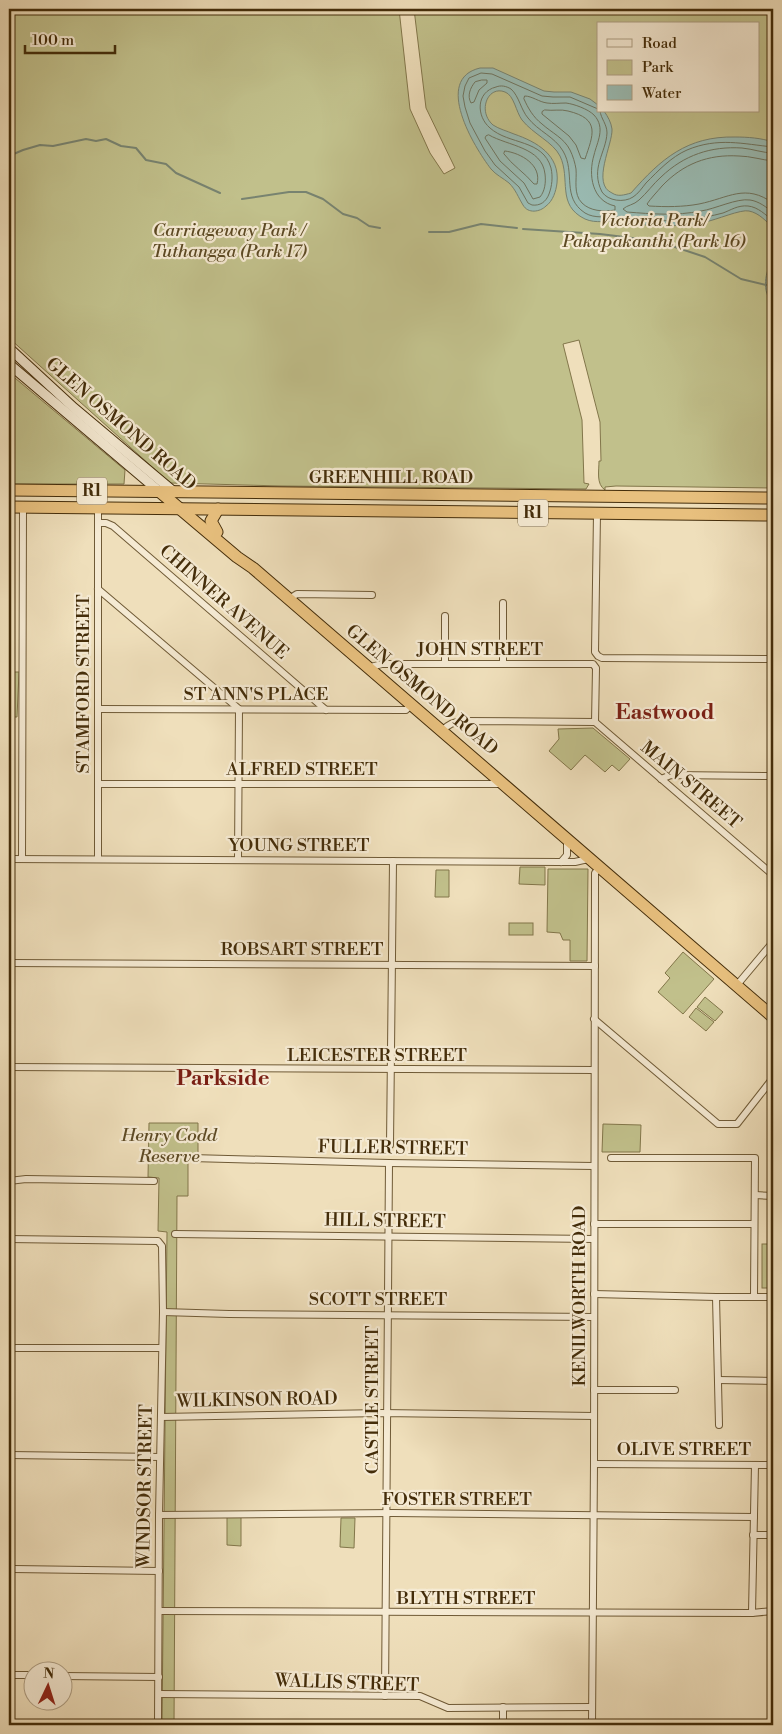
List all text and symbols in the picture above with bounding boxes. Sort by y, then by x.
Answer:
scale bar [25,22,115,54]
legend [597,22,760,112]
text: 100 m [32,31,74,50]
text: Road [642,34,677,53]
text: Park [642,58,674,77]
text: Water [641,84,682,103]
park label: Victoria Park/ Pakapakanthi (Park 16) [562,209,746,253]
park label: Carriageway Park / Tuthangga (Park 17) [151,219,308,263]
street label: GLEN OSMOND ROAD [41,352,201,496]
street label: GREENHILL ROAD [309,466,473,489]
road number: R1 [77,478,107,504]
road number: R1 [518,499,548,526]
street label: CHINNER AVENUE [155,540,293,664]
street label: STAMFORD STREET [72,594,95,774]
street label: GLEN OSMOND ROAD [341,620,503,760]
street label: JOHN STREET [416,638,544,661]
street label: ST ANN'S PLACE [184,683,328,706]
district label: Eastwood [615,699,715,726]
street label: MAIN STREET [636,736,746,834]
street label: ALFRED STREET [225,758,378,781]
street label: YOUNG STREET [228,834,370,857]
street label: ROBSART STREET [221,938,384,961]
street label: LEICESTER STREET [287,1044,467,1067]
district label: Parkside [176,1065,270,1092]
park label: Henry Codd Reserve [120,1124,218,1168]
street label: FULLER STREET [318,1135,469,1161]
street label: KENILWORTH ROAD [568,1206,591,1386]
street label: HILL STREET [324,1208,446,1234]
street label: SCOTT STREET [309,1288,447,1311]
street label: CASTLE STREET [361,1325,384,1474]
street label: WILKINSON ROAD [175,1387,338,1413]
street label: WINDSOR STREET [132,1404,158,1569]
street label: OLIVE STREET [617,1438,752,1461]
street label: FOSTER STREET [382,1488,532,1511]
street label: BLYTH STREET [396,1587,536,1610]
north arrow [22,1662,72,1712]
text: N [43,1665,55,1683]
street label: WALLIS STREET [273,1669,420,1697]

